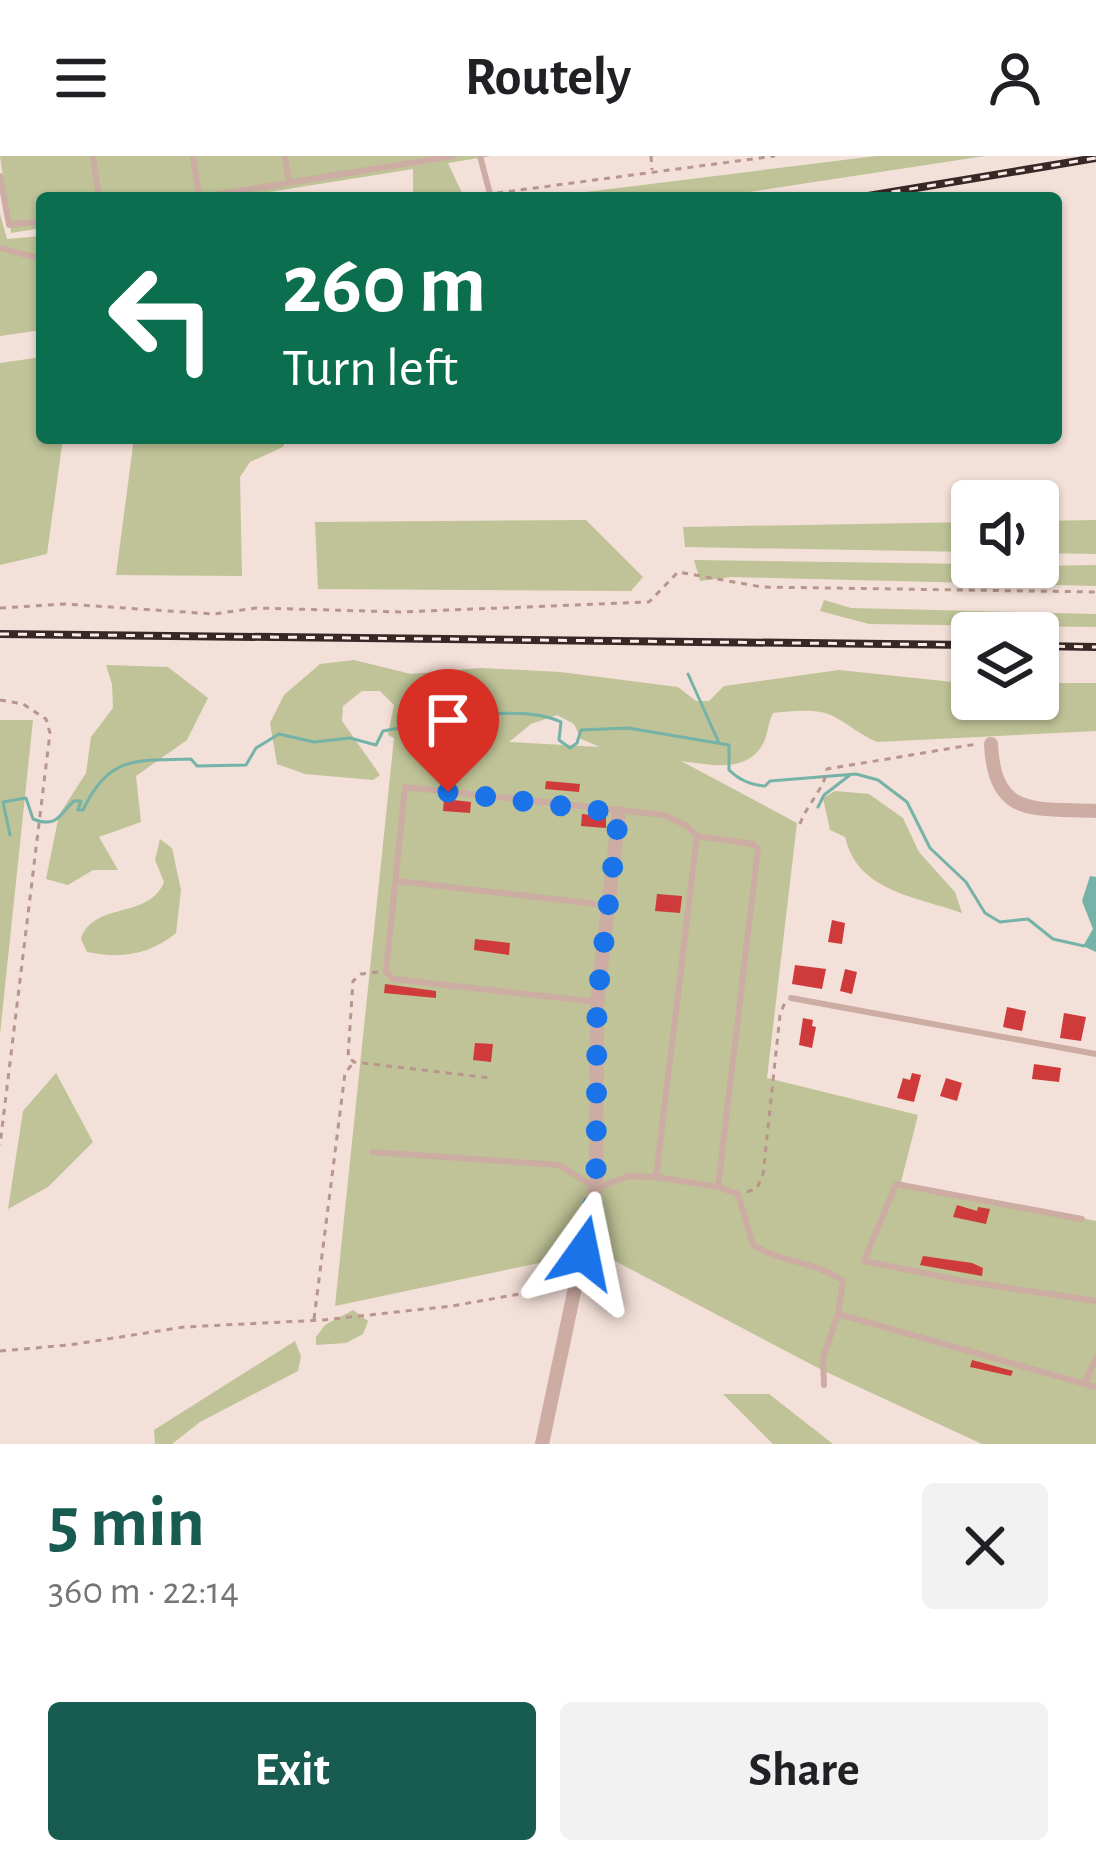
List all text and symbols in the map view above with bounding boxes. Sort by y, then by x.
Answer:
icon: menu [48,45,114,111]
icon: person [982,45,1048,111]
text: Routely [465,51,631,105]
icon: left [84,240,240,396]
text: 260 m [282,244,486,328]
text: Turn left [282,342,458,396]
map controls [951,480,1059,720]
button: sound [951,480,1059,588]
button: layers [951,612,1059,720]
pin [397,669,499,792]
icon: arrive [415,687,481,753]
position arrow [520,1190,646,1316]
button: close [922,1483,1048,1609]
text: 5 min [48,1487,205,1559]
text: 360 m · 22:14 [48,1572,239,1611]
button: Exit [48,1702,536,1840]
button: Share [560,1702,1048,1840]

